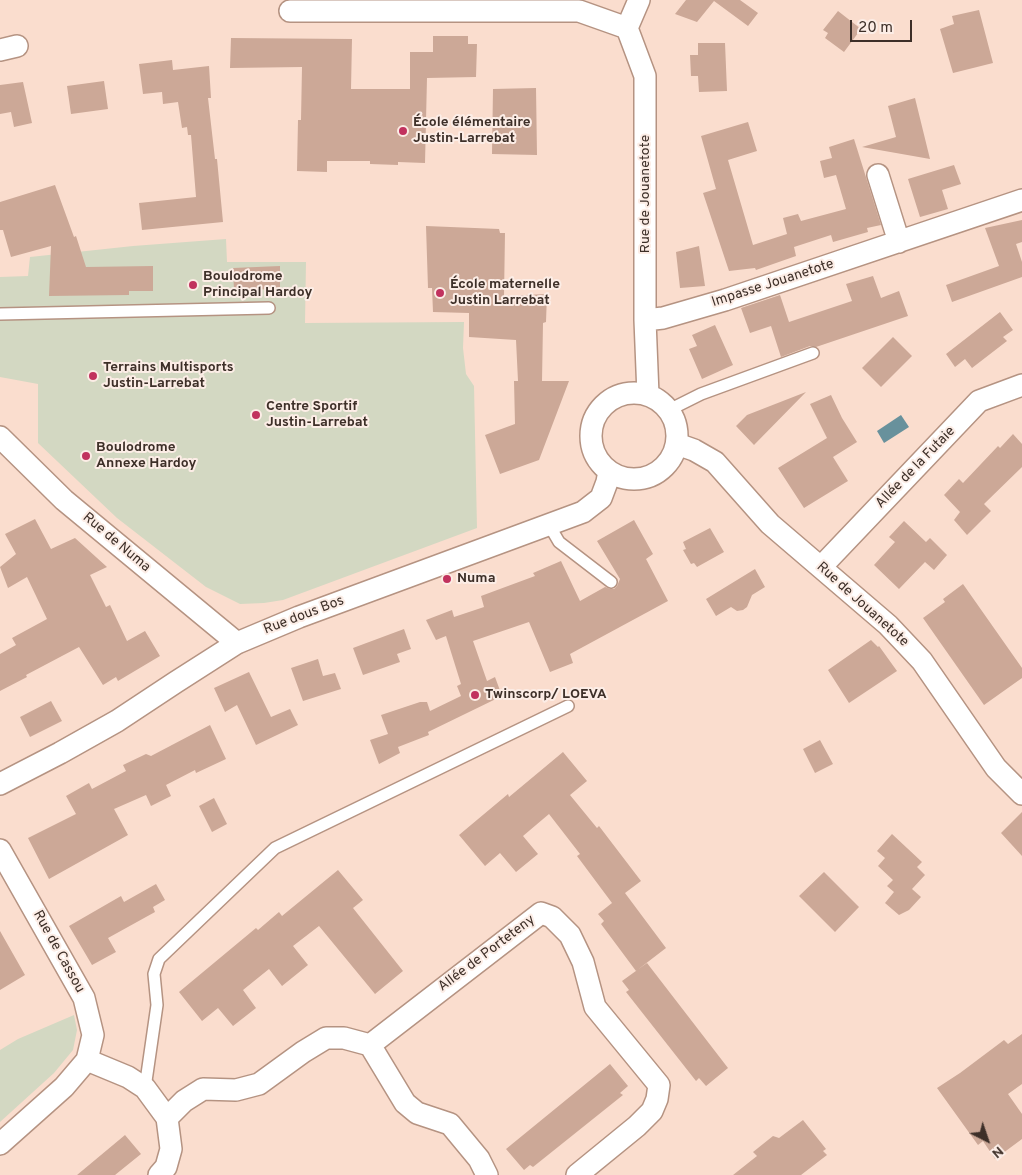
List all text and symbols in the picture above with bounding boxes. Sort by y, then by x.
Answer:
scale bar [852,10,914,42]
text: 20 m [858,19,893,38]
place label: École élémentaire Justin-Larrebat [413,115,530,148]
marker: École élémentaire Justin-Larrebat [397,125,409,137]
street label: Rue de Jouanetote [638,135,654,253]
street label: Impasse Jouanetote [710,256,836,312]
place label: Boulodrome Principal Hardoy [203,269,312,302]
place label: École maternelle Justin Larrebat [450,277,560,310]
marker: Boulodrome Principal Hardoy [187,279,199,291]
marker: École maternelle Justin Larrebat [434,287,446,299]
place label: Terrains Multisports Justin-Larrebat [103,360,234,392]
marker: Terrains Multisports Justin-Larrebat [87,370,99,382]
place label: Centre Sportif Justin-Larrebat [266,399,368,432]
marker: Centre Sportif Justin-Larrebat [250,409,262,421]
street label: Allée de la Futaie [873,424,959,512]
place label: Boulodrome Annexe Hardoy [96,440,197,472]
marker: Boulodrome Annexe Hardoy [80,450,92,462]
street label: Rue de Numa [79,510,153,576]
street label: Rue de Jouanetote [812,559,912,651]
place label: Numa [457,571,495,587]
marker: Numa [441,573,453,585]
street label: Rue dous Bos [261,593,347,639]
place label: Twinscorp/ LOEVA [485,687,607,703]
marker: Twinscorp/ LOEVA [469,689,481,701]
street label: Rue de Cassou [28,908,88,996]
street label: Allée de Porteteny [435,912,539,996]
north arrow [962,1115,1012,1165]
text: N [988,1142,1007,1161]

